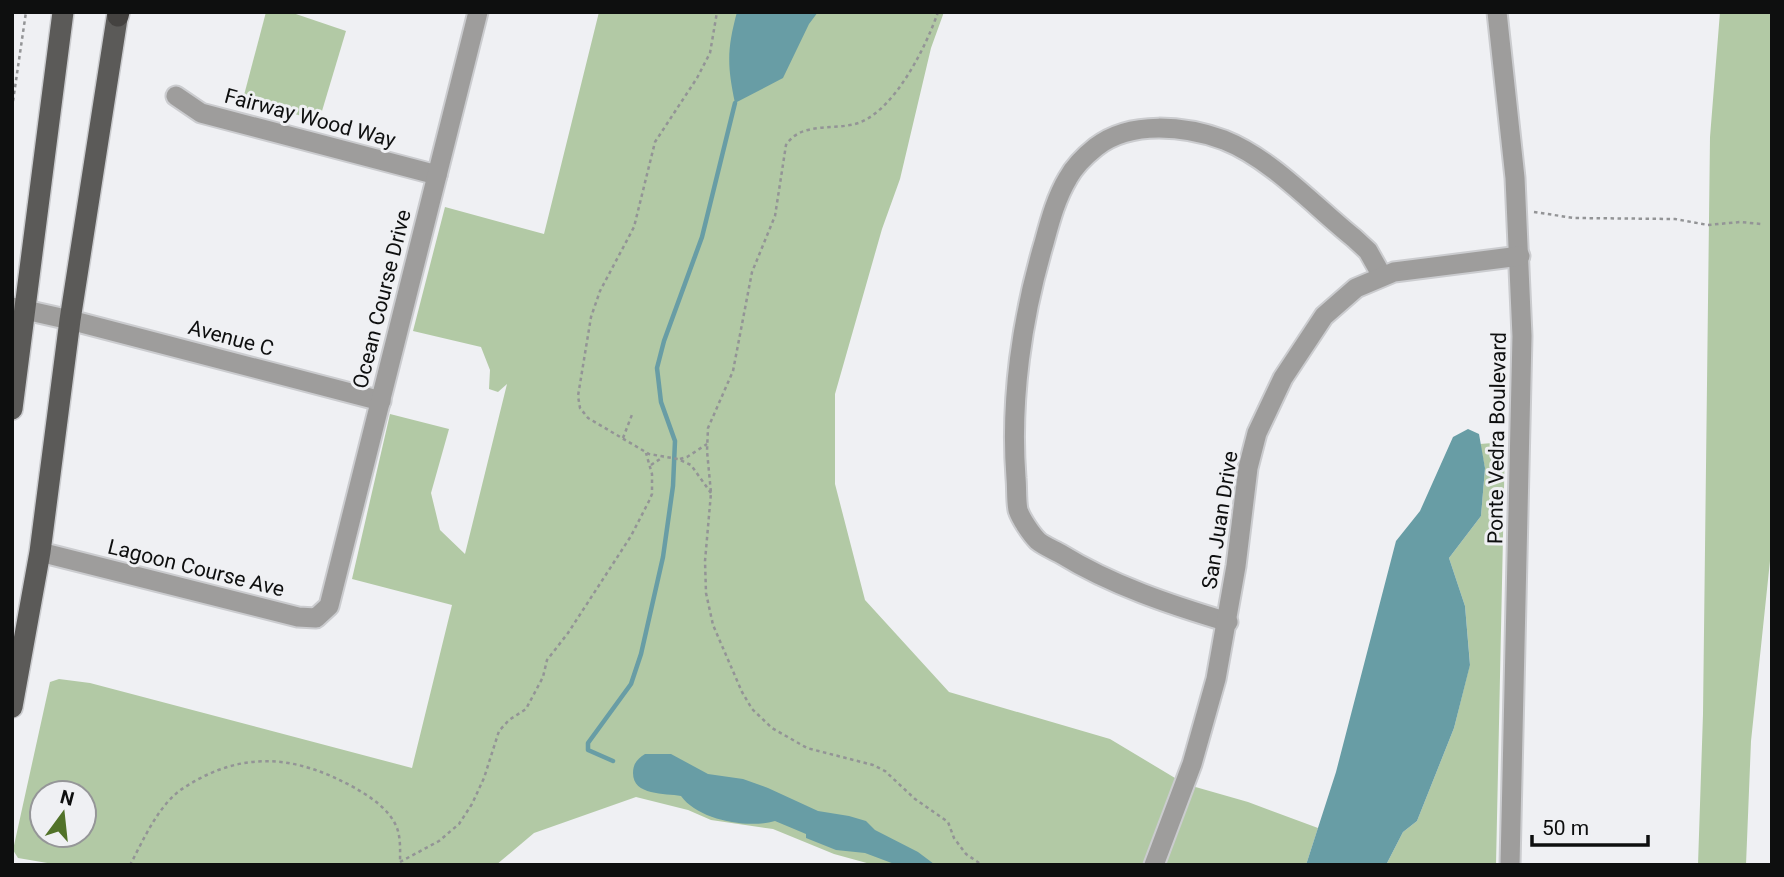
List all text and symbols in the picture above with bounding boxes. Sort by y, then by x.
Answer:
street label: Fairway Wood Way [222,84,398,152]
street label: Ocean Course Drive [348,207,416,391]
street label: Avenue C [186,315,276,361]
street label: Ponte Vedra Boulevard [1483,332,1511,544]
street label: San Juan Drive [1197,449,1243,591]
street label: Lagoon Course Ave [105,534,287,602]
north arrow [28,779,98,849]
text: N [58,785,77,811]
scale bar [1532,804,1648,848]
text: 50 m [1542,816,1589,840]

